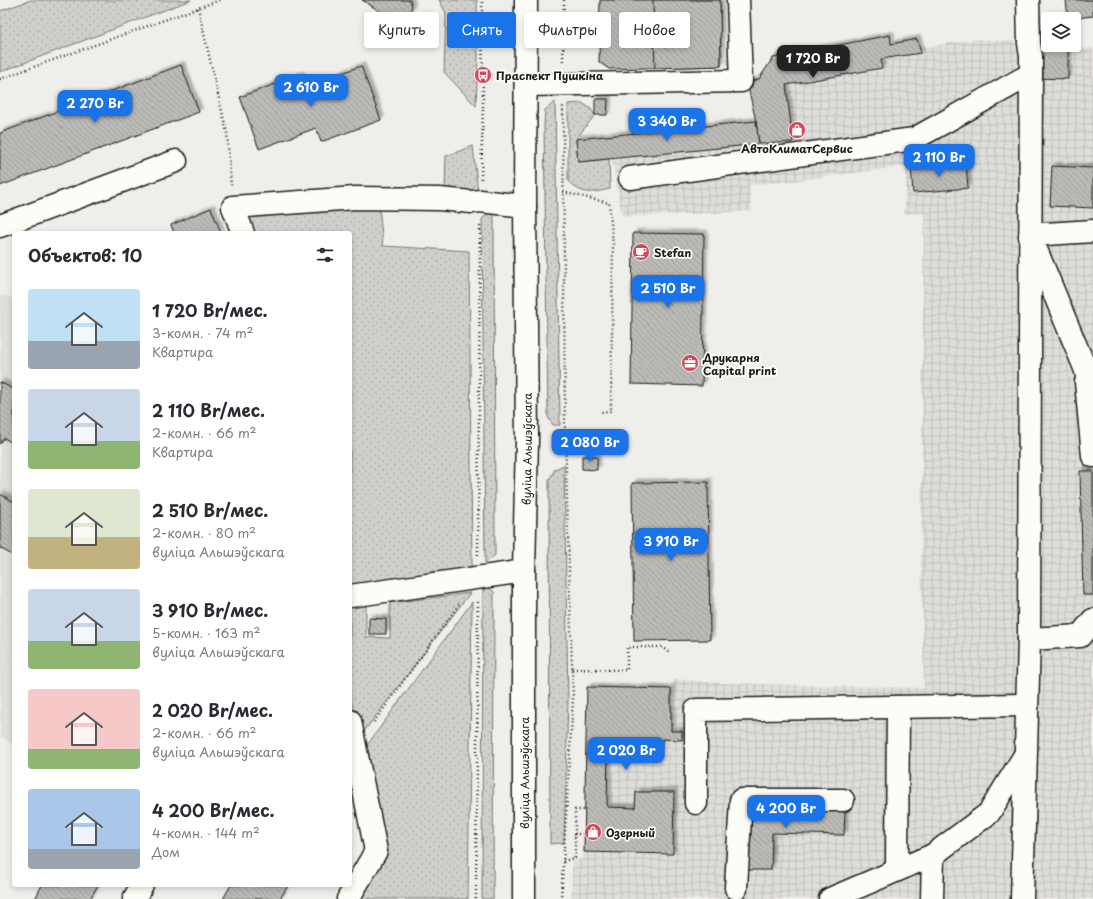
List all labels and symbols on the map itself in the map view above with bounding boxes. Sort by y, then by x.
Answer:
pin: 1 720 Br [772,45,854,79]
bus stop icon: Праспект Пушкіна [473,65,493,85]
place label: Праспект Пушкіна [496,67,604,84]
pin: 2 610 Br [270,74,352,108]
pin: 2 270 Br [54,90,136,124]
pin: 3 340 Br [626,108,708,142]
shop icon: АвтоКлиматСервис [787,120,807,140]
place label: АвтоКлиматСервис [741,140,853,157]
pin: 2 110 Br [898,144,980,178]
cafe icon: Stefan [631,242,651,262]
place label: Stefan [654,244,692,261]
pin: 2 510 Br [627,275,709,309]
place label: Друкарня Capital print [702,349,776,379]
office icon: Друкарня Capital print [680,353,700,373]
street label: вуліца Альшэўскага [517,393,536,505]
pin: 2 080 Br [549,429,631,463]
pin: 3 910 Br [630,528,712,562]
street label: вуліца Альшэўскага [516,717,533,829]
pin: 2 020 Br [585,737,667,771]
pin: 4 200 Br [745,795,827,829]
shop icon: Озерный [583,822,603,842]
place label: Озерный [606,824,655,841]

